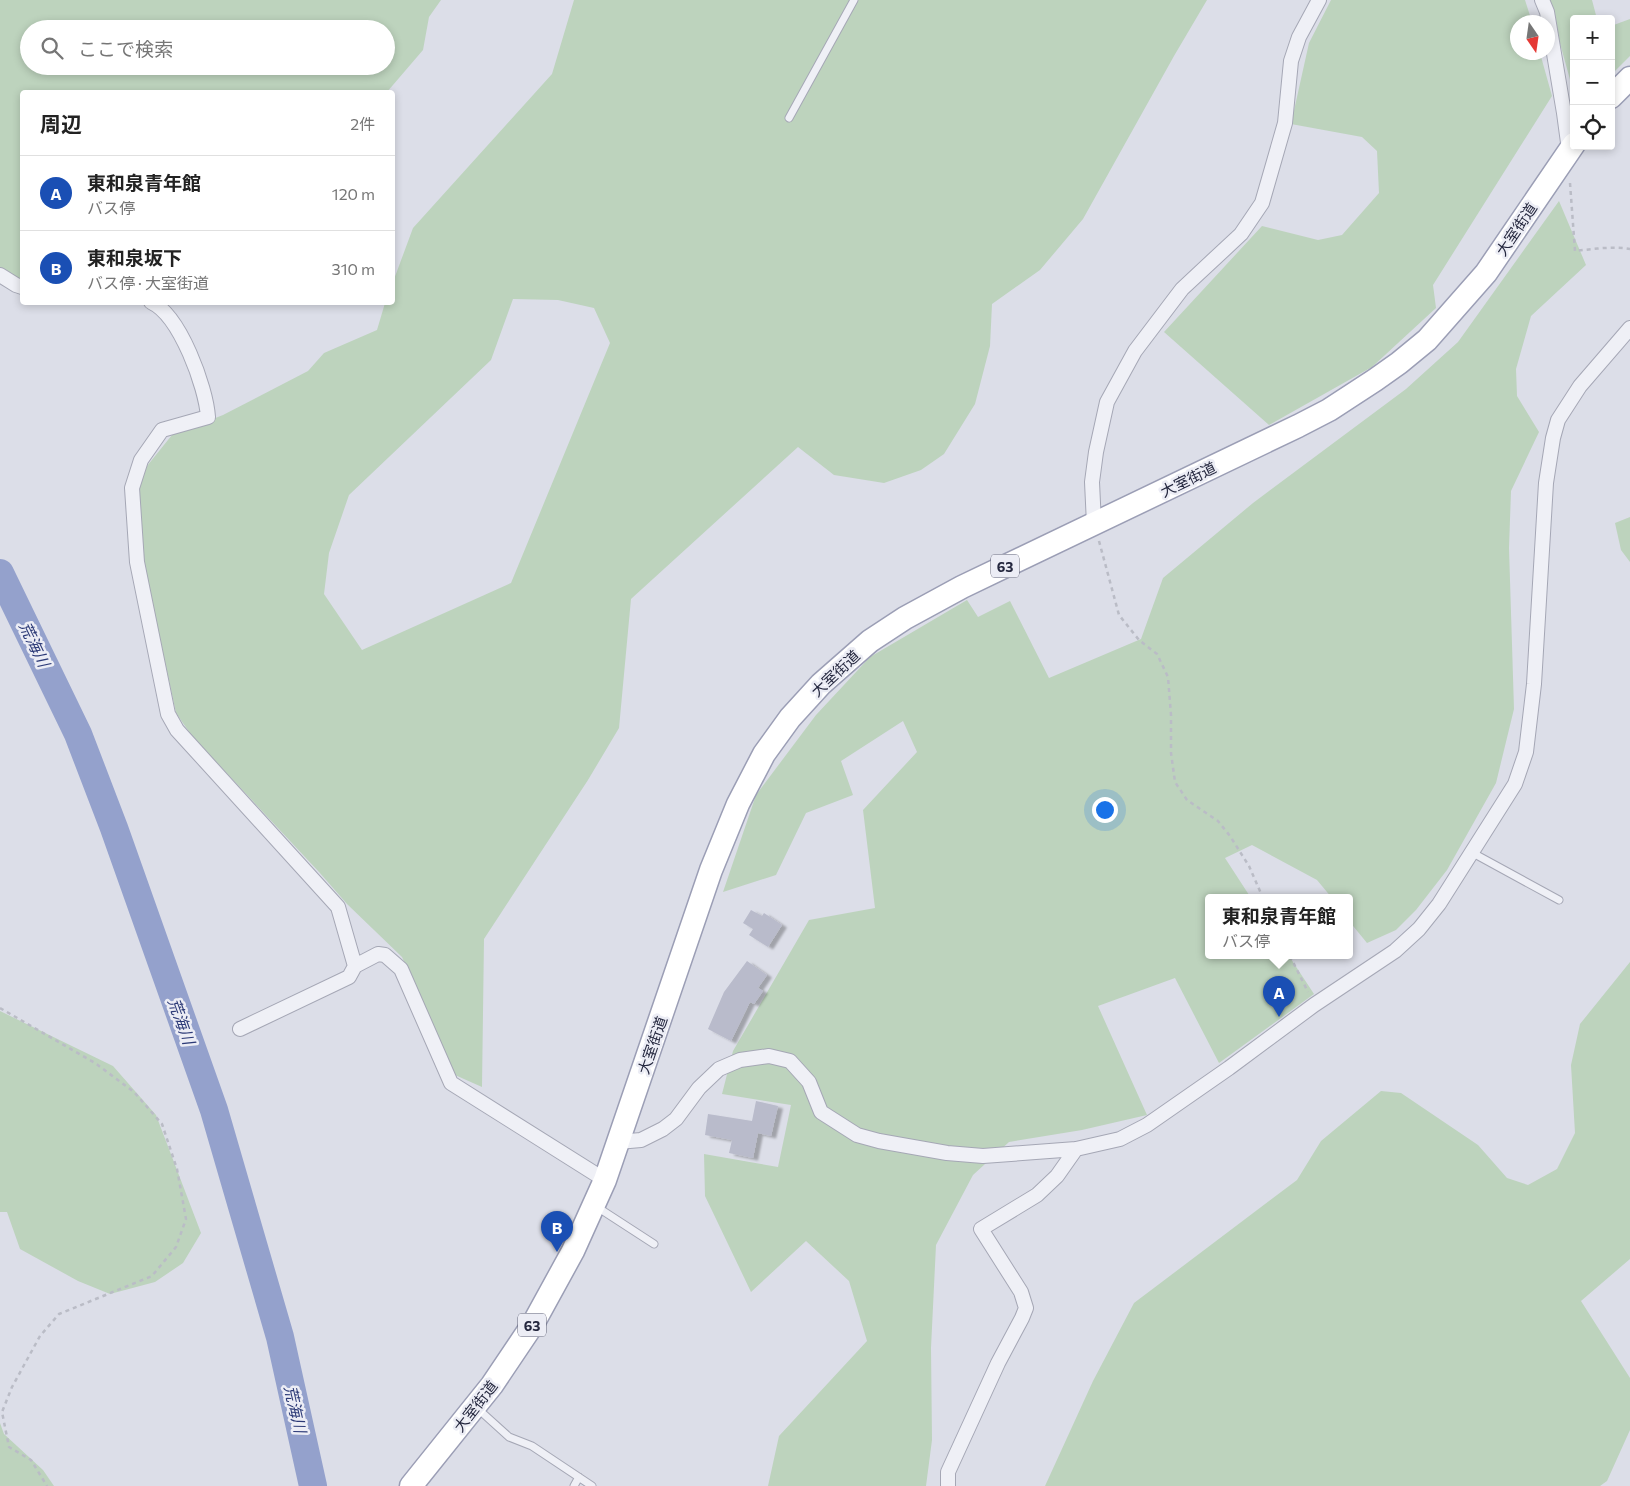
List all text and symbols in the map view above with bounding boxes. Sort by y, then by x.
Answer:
north arrow [1510,15,1555,60]
map controls [1570,15,1615,150]
button: + [1570,15,1615,60]
search box [20,20,395,75]
icon: search [38,34,66,62]
text: ここで検索 [78,37,173,60]
button: − [1570,60,1615,105]
button: locate [1570,105,1615,150]
text: 周辺 [40,111,82,136]
text: 2件 [350,114,375,133]
text: 東和泉青年館 [87,171,201,194]
text: A [50,184,62,203]
text: 120 m [332,184,375,203]
text: バス停 [87,198,135,217]
street label: 大室街道 [1492,199,1540,259]
text: 東和泉坂下 [87,246,182,269]
text: B [51,259,61,278]
text: 310 m [332,259,375,278]
text: バス停 · 大室街道 [87,273,209,292]
street label: 大室街道 [1157,458,1219,500]
road number: 63 [991,554,1019,578]
water label: 荒海川 [16,618,55,672]
street label: 大室街道 [807,646,863,700]
your location [1092,797,1118,823]
popup [1205,894,1353,959]
text: 東和泉青年館 [1222,904,1336,927]
text: バス停 [1222,931,1270,950]
pin: A [1263,976,1295,1017]
water label: 荒海川 [165,995,200,1049]
street label: 大室街道 [634,1014,670,1076]
pin: B [541,1211,573,1252]
road number: 63 [518,1314,546,1336]
street label: 大室街道 [449,1377,501,1435]
water label: 荒海川 [281,1383,311,1436]

